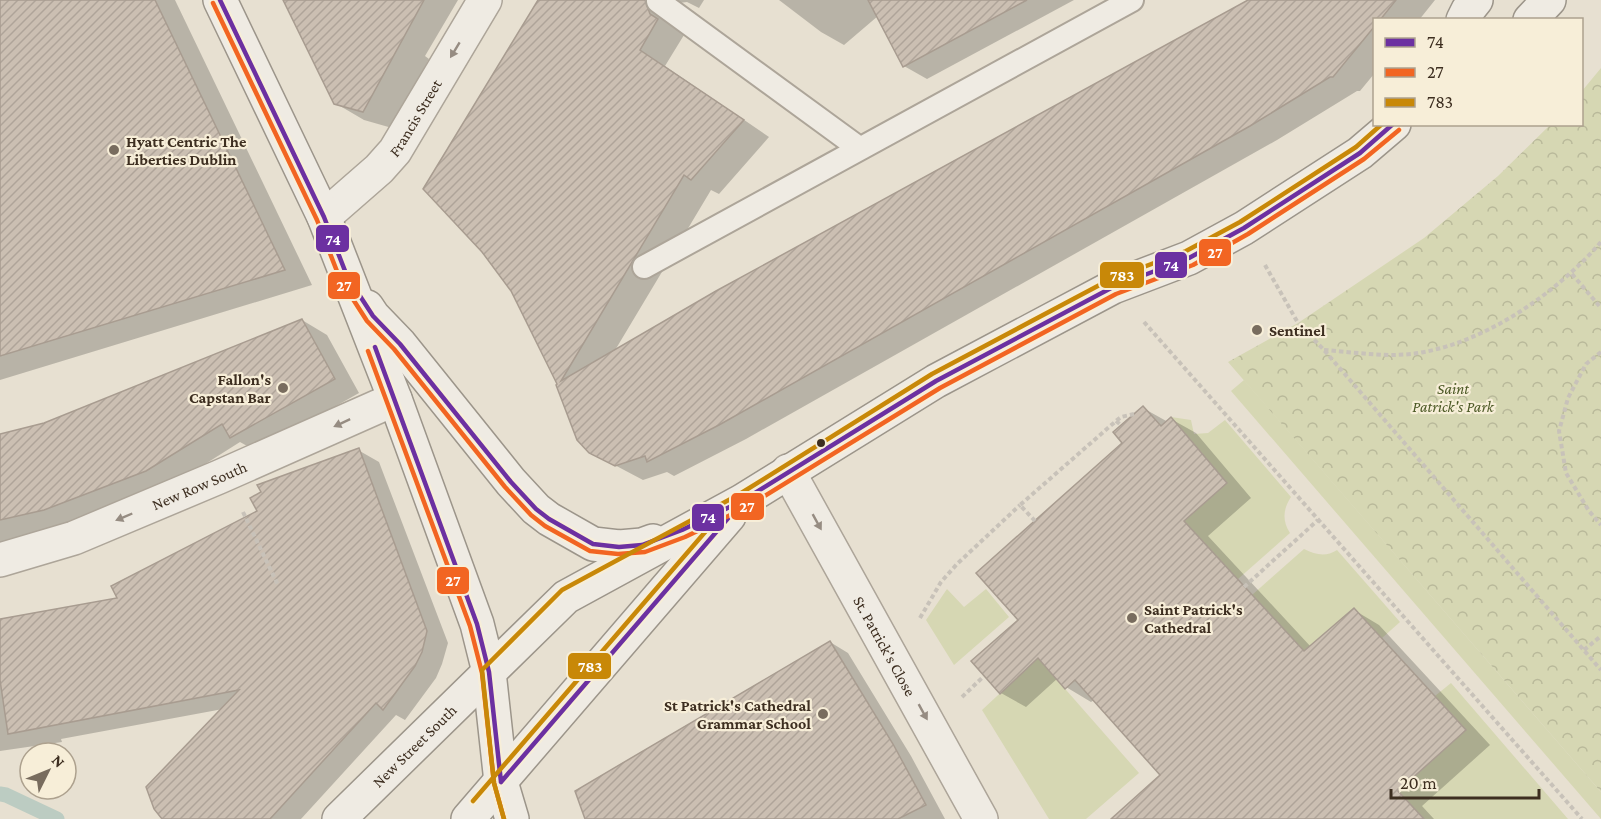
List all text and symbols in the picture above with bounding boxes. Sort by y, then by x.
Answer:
legend [1373,18,1583,126]
text: 74 [1427,32,1444,52]
one-way arrow [449,42,460,58]
text: 27 [1427,62,1444,82]
street label: Francis Street [386,75,445,160]
text: 783 [1427,92,1453,112]
place label: Hyatt Centric The Liberties Dublin [126,133,247,168]
marker: Hyatt Centric The Liberties Dublin [107,143,121,157]
line badge: 74 [315,224,350,253]
text: 74 [325,231,341,248]
line badge: 27 [1198,238,1232,267]
text: 27 [1207,244,1223,261]
line badge: 74 [1154,251,1188,279]
text: 74 [1163,257,1179,274]
line badge: 783 [1099,261,1145,289]
text: 783 [1110,267,1134,284]
line badge: 27 [327,271,361,300]
text: 27 [336,277,352,294]
place label: Sentinel [1269,322,1326,339]
marker: Sentinel [1250,323,1264,337]
place label: Fallon's Capstan Bar [189,371,272,406]
park label: Saint Patrick's Park [1412,380,1495,415]
marker: Fallon's Capstan Bar [276,381,290,395]
one-way arrow [333,418,350,427]
unlabelled marker [815,437,827,449]
street label: New Row South [149,457,249,513]
line badge: 27 [730,492,765,521]
text: 27 [739,498,755,515]
line badge: 74 [691,503,725,532]
text: 74 [700,509,716,526]
one-way arrow [115,512,133,522]
one-way arrow [812,514,822,531]
line badge: 27 [436,566,470,595]
text: 27 [445,572,461,589]
street label: St. Patrick's Close [850,593,920,699]
place label: Saint Patrick's Cathedral [1144,601,1243,636]
marker: Saint Patrick's Cathedral [1125,611,1139,625]
line badge: 783 [567,652,612,680]
text: 783 [578,658,602,675]
place label: St Patrick's Cathedral Grammar School [664,697,811,732]
street label: New Street South [369,701,460,790]
one-way arrow [917,704,928,720]
marker: St Patrick's Cathedral Grammar School [816,707,830,721]
north arrow [18,741,78,801]
text: N [49,751,69,771]
scale bar [1391,762,1540,800]
text: 20 m [1400,773,1437,793]

